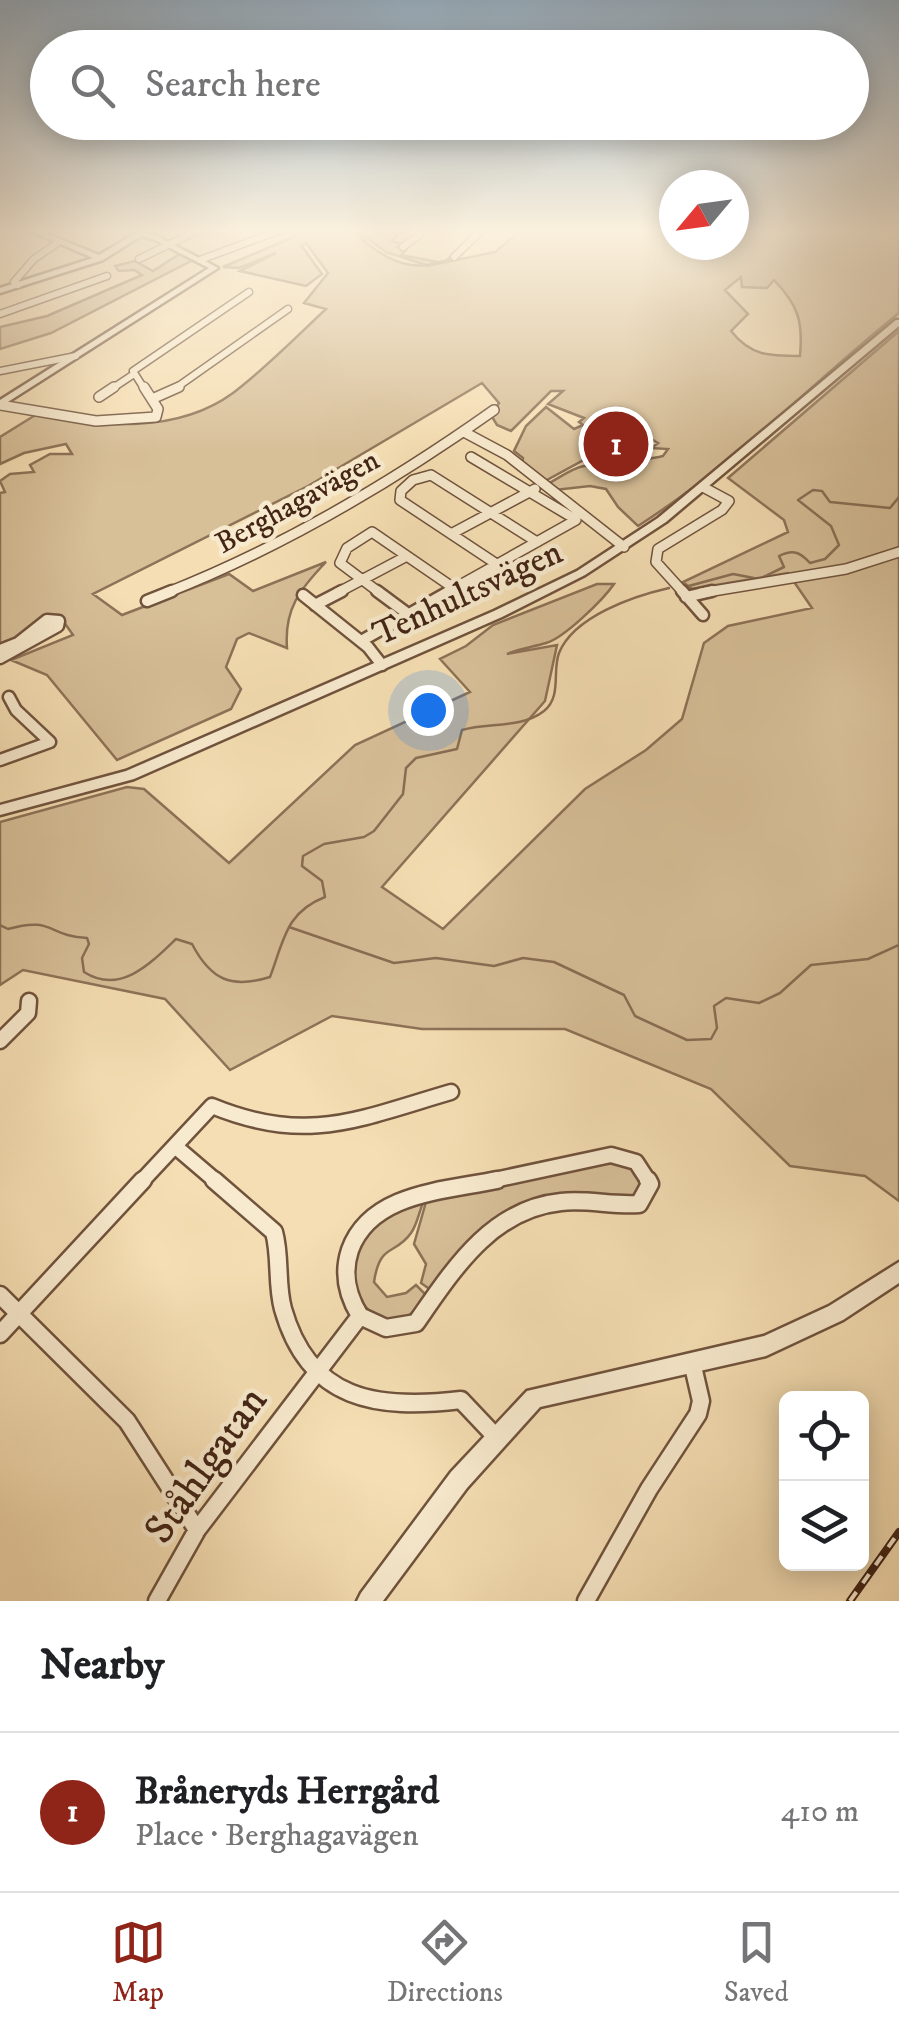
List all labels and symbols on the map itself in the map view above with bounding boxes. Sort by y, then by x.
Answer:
north arrow [659,170,749,260]
pin: 1 [584,406,648,482]
street label: Berghagavägen [209,442,386,563]
street label: Tenhultsvägen [366,531,570,657]
your location [403,685,454,736]
street label: Ståhlgatan [134,1377,279,1554]

